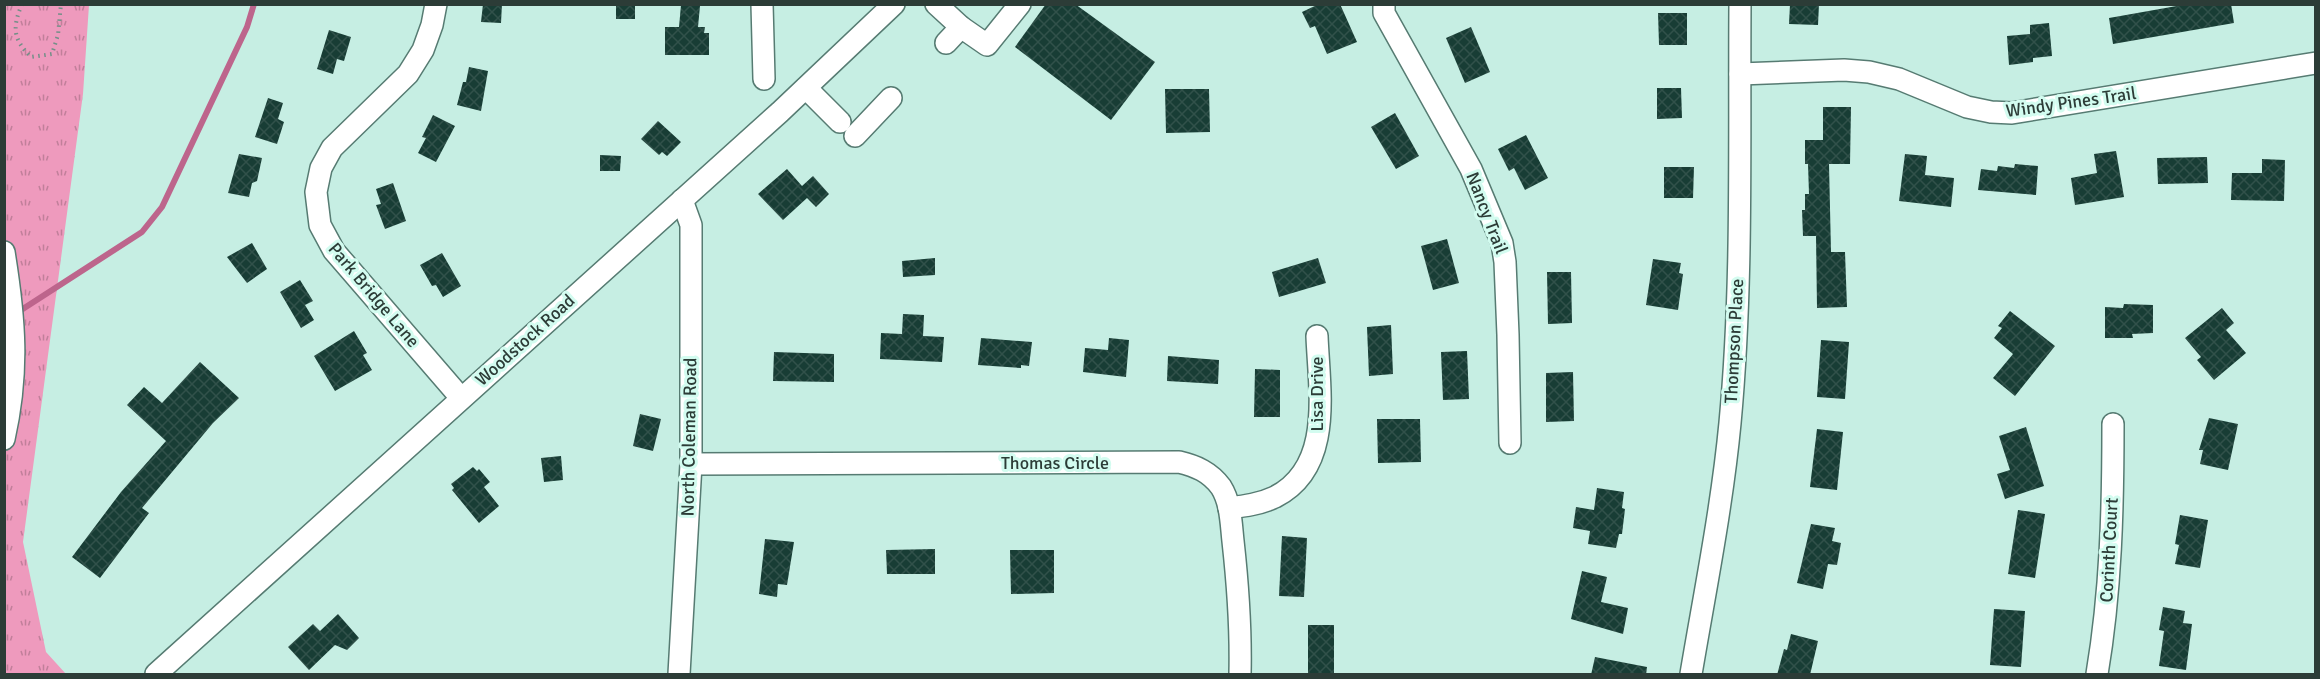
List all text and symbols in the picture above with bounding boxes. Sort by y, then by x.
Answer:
street label: Windy Pines Trail [2004,82,2138,122]
street label: Nancy Trail [1461,169,1513,257]
street label: Park Bridge Lane [324,238,424,352]
street label: Thompson Place [1720,278,1748,404]
street label: Woodstock Road [471,290,579,390]
street label: Lisa Drive [1306,356,1328,432]
street label: North Coleman Road [677,357,701,517]
street label: Thomas Circle [1001,452,1109,474]
street label: Corinth Court [2095,497,2123,603]

